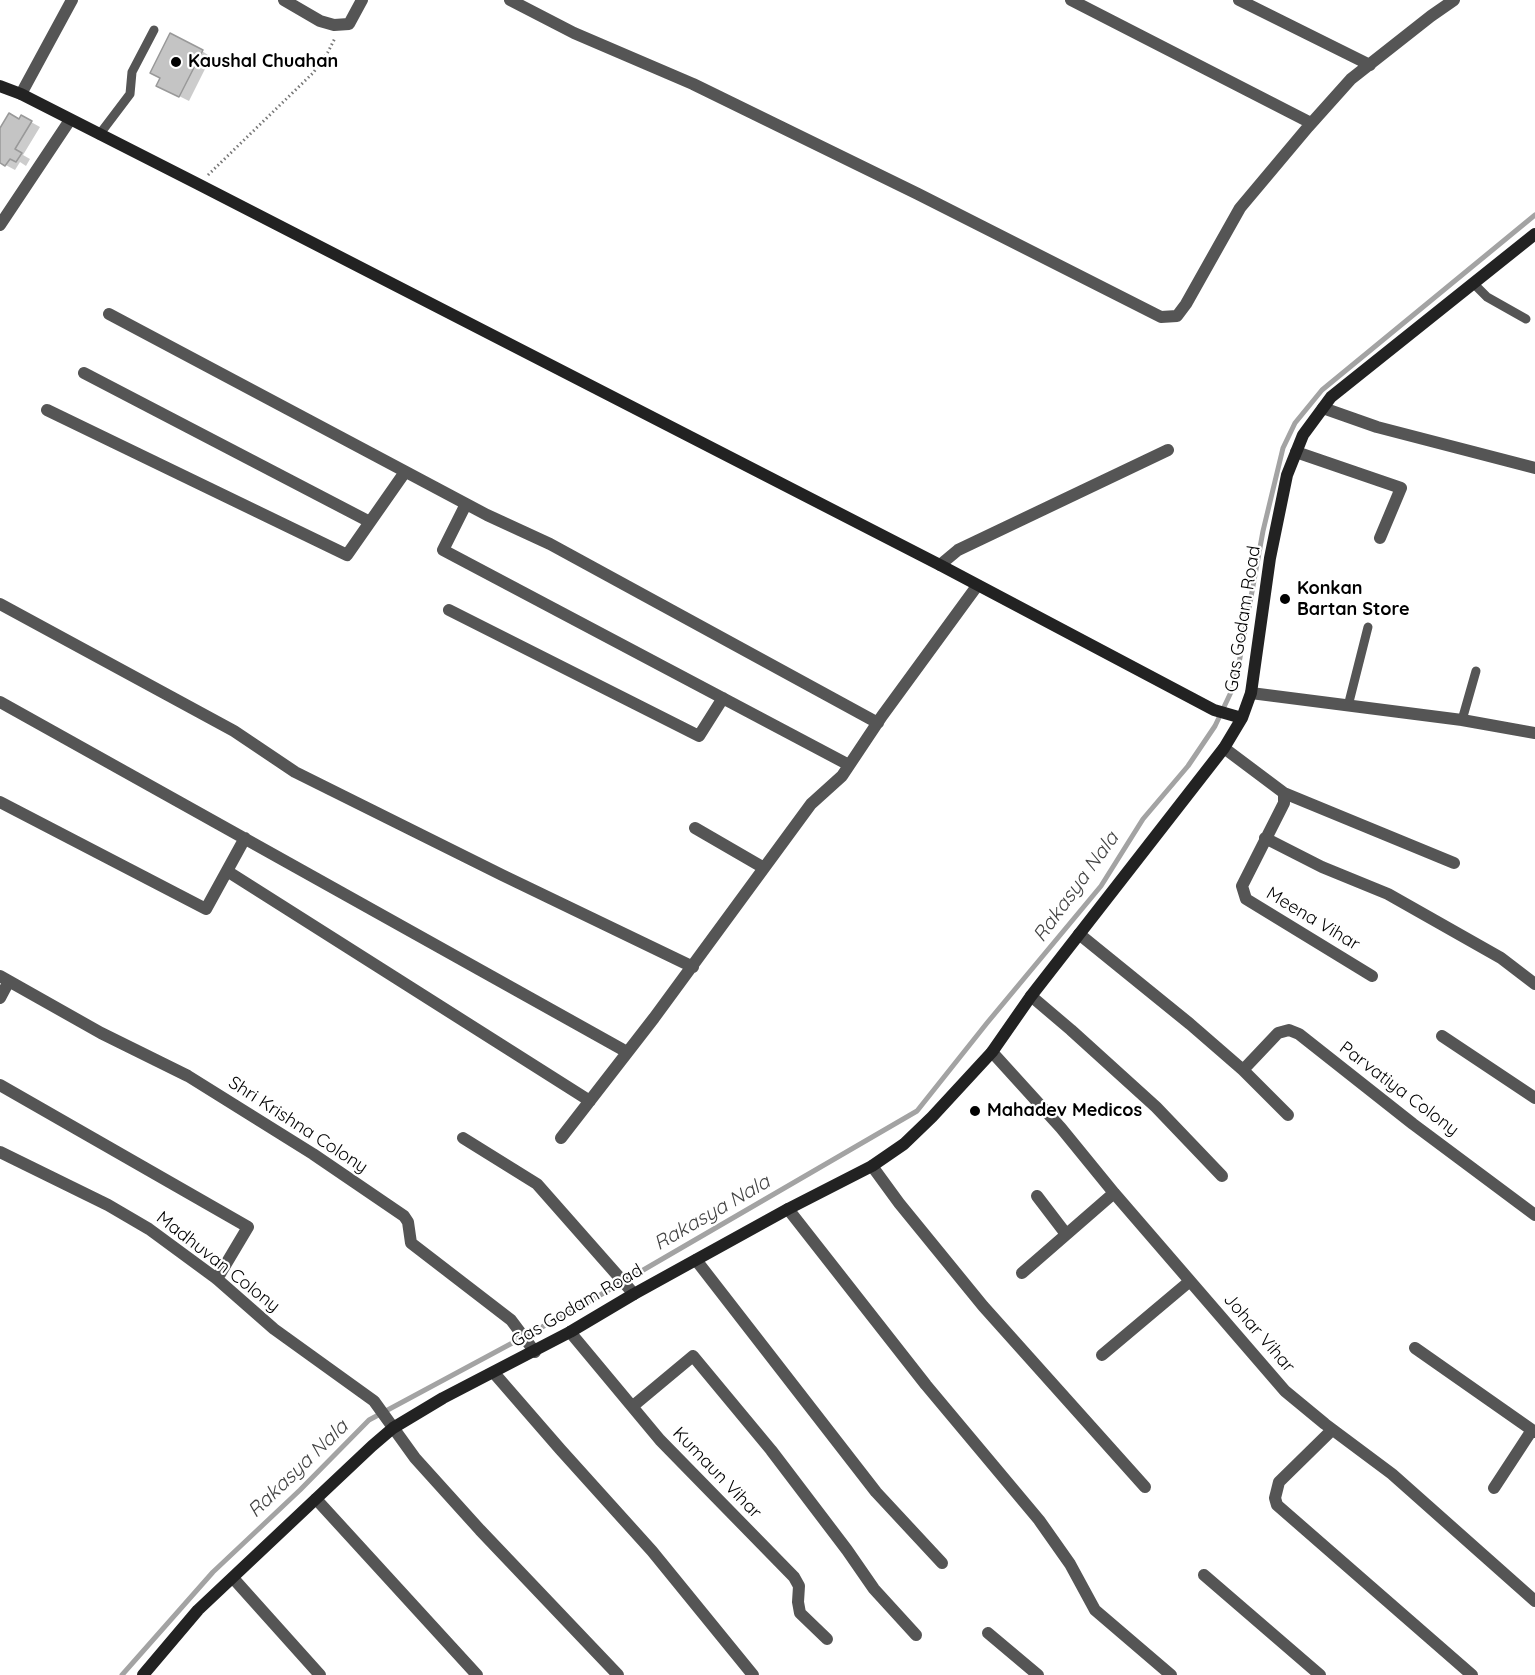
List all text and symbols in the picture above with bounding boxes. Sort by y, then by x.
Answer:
place label: Kaushal Chuahan [188,51,338,73]
marker: Kaushal Chuahan [169,55,183,69]
street label: Gas Godam Road [1221,544,1265,694]
place label: Konkan Bartan Store [1297,578,1410,620]
marker: Konkan Bartan Store [1278,592,1292,606]
water label: Rakasya Nala [1028,827,1124,947]
street label: Meena Vihar [1262,883,1364,955]
street label: Parvatiya Colony [1335,1037,1463,1141]
street label: Shri Krishna Colony [224,1072,372,1178]
place label: Mahadev Medicos [987,1100,1142,1122]
marker: Mahadev Medicos [968,1104,982,1118]
water label: Rakasya Nala [650,1170,774,1256]
street label: Madhuvan Colony [152,1207,284,1317]
street label: Gas Godam Road [507,1260,647,1352]
street label: Johar Vihar [1219,1289,1299,1377]
water label: Rakasya Nala [243,1415,353,1523]
street label: Kumaun Vihar [668,1423,766,1523]

